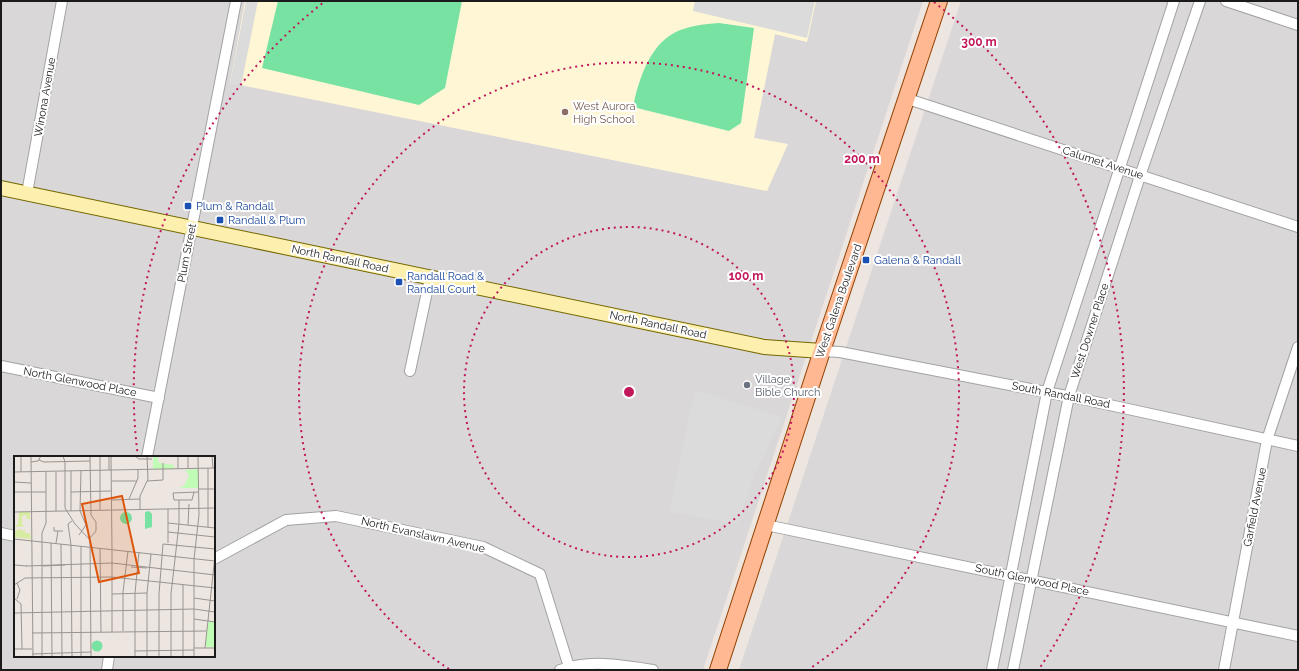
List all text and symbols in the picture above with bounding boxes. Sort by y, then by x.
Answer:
text: 300 m [961,35,997,49]
street label: Winona Avenue [32,56,58,138]
place label: West Aurora High School [573,100,636,126]
marker: West Aurora High School [560,107,570,117]
street label: Calumet Avenue [1061,144,1146,182]
text: 200 m [844,152,880,166]
place label: Plum & Randall [196,200,274,213]
marker: Plum & Randall [183,201,193,211]
place label: Randall & Plum [228,214,305,227]
marker: Randall & Plum [215,215,225,225]
street label: Plum Street [175,222,199,284]
street label: North Randall Road [290,242,390,276]
street label: West Galena Boulevard [813,242,865,360]
place label: Galena & Randall [874,254,961,267]
marker: Galena & Randall [861,255,871,265]
text: 100 m [729,269,763,283]
place label: Randall Road & Randall Court [407,270,485,296]
marker: Randall Road & Randall Court [394,277,404,287]
street label: West Downer Place [1068,281,1112,380]
street label: North Randall Road [608,308,708,342]
street label: North Glenwood Place [22,365,138,399]
place label: Village Bible Church [755,373,820,399]
street label: South Randall Road [1011,379,1111,411]
marker: Village Bible Church [742,380,752,390]
centre of rings [622,385,636,399]
inset map [14,456,215,657]
street label: Garfield Avenue [1241,466,1269,548]
street label: North Evanslawn Avenue [360,514,487,556]
street label: South Glenwood Place [974,562,1091,599]

